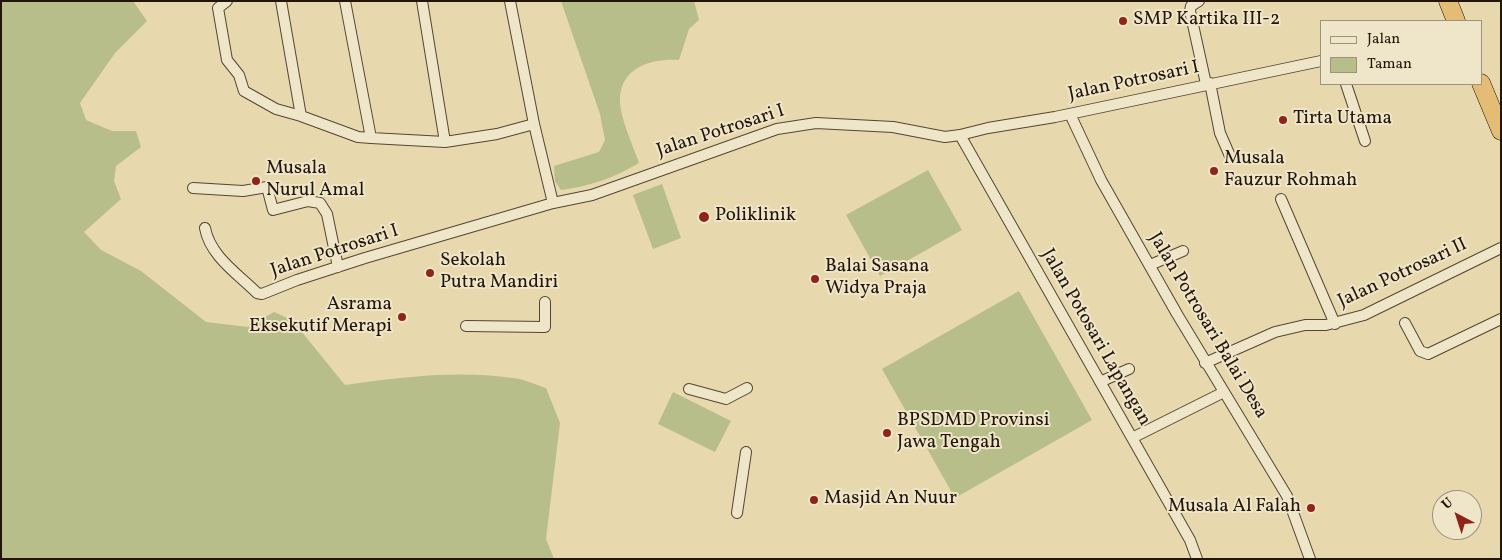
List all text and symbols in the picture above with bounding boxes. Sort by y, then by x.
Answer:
place label: SMP Kartika III-2 [1133,10,1280,32]
marker: SMP Kartika III-2 [1117,15,1129,27]
legend [1320,20,1482,85]
text: Jalan [1367,29,1400,50]
text: Taman [1367,54,1412,75]
street label: Jalan Potrosari I [1066,57,1202,107]
street label: Jalan Potrosari I [654,101,788,163]
place label: Tirta Utama [1293,109,1392,131]
marker: Tirta Utama [1277,114,1289,126]
place label: Musala Fauzur Rohmah [1224,149,1357,193]
place label: Musala Nurul Amal [266,159,364,203]
marker: Musala Fauzur Rohmah [1208,165,1220,177]
marker: Musala Nurul Amal [250,175,262,187]
place label: Poliklinik [715,206,796,228]
marker: Poliklinik [697,210,711,224]
street label: Jalan Potrosari I [268,221,402,283]
street label: Jalan Potrosari Balai Desa [1142,229,1272,423]
street label: Jalan Potrosari II [1335,234,1471,314]
street label: Jalan Potosari Lapangan [1035,245,1155,431]
place label: Sekolah Putra Mandiri [440,251,558,295]
place label: Balai Sasana Widya Praja [825,257,929,301]
marker: Sekolah Putra Mandiri [424,267,436,279]
marker: Balai Sasana Widya Praja [809,273,821,285]
place label: Asrama Eksekutif Merapi [249,295,392,339]
marker: Asrama Eksekutif Merapi [396,311,408,323]
place label: BPSDMD Provinsi Jawa Tengah [897,411,1049,455]
marker: BPSDMD Provinsi Jawa Tengah [881,427,893,439]
place label: Masjid An Nuur [824,489,957,511]
north arrow [1432,490,1482,540]
marker: Masjid An Nuur [808,494,820,506]
text: U [1438,494,1457,514]
place label: Musala Al Falah [1168,497,1301,519]
marker: Musala Al Falah [1305,502,1317,514]

